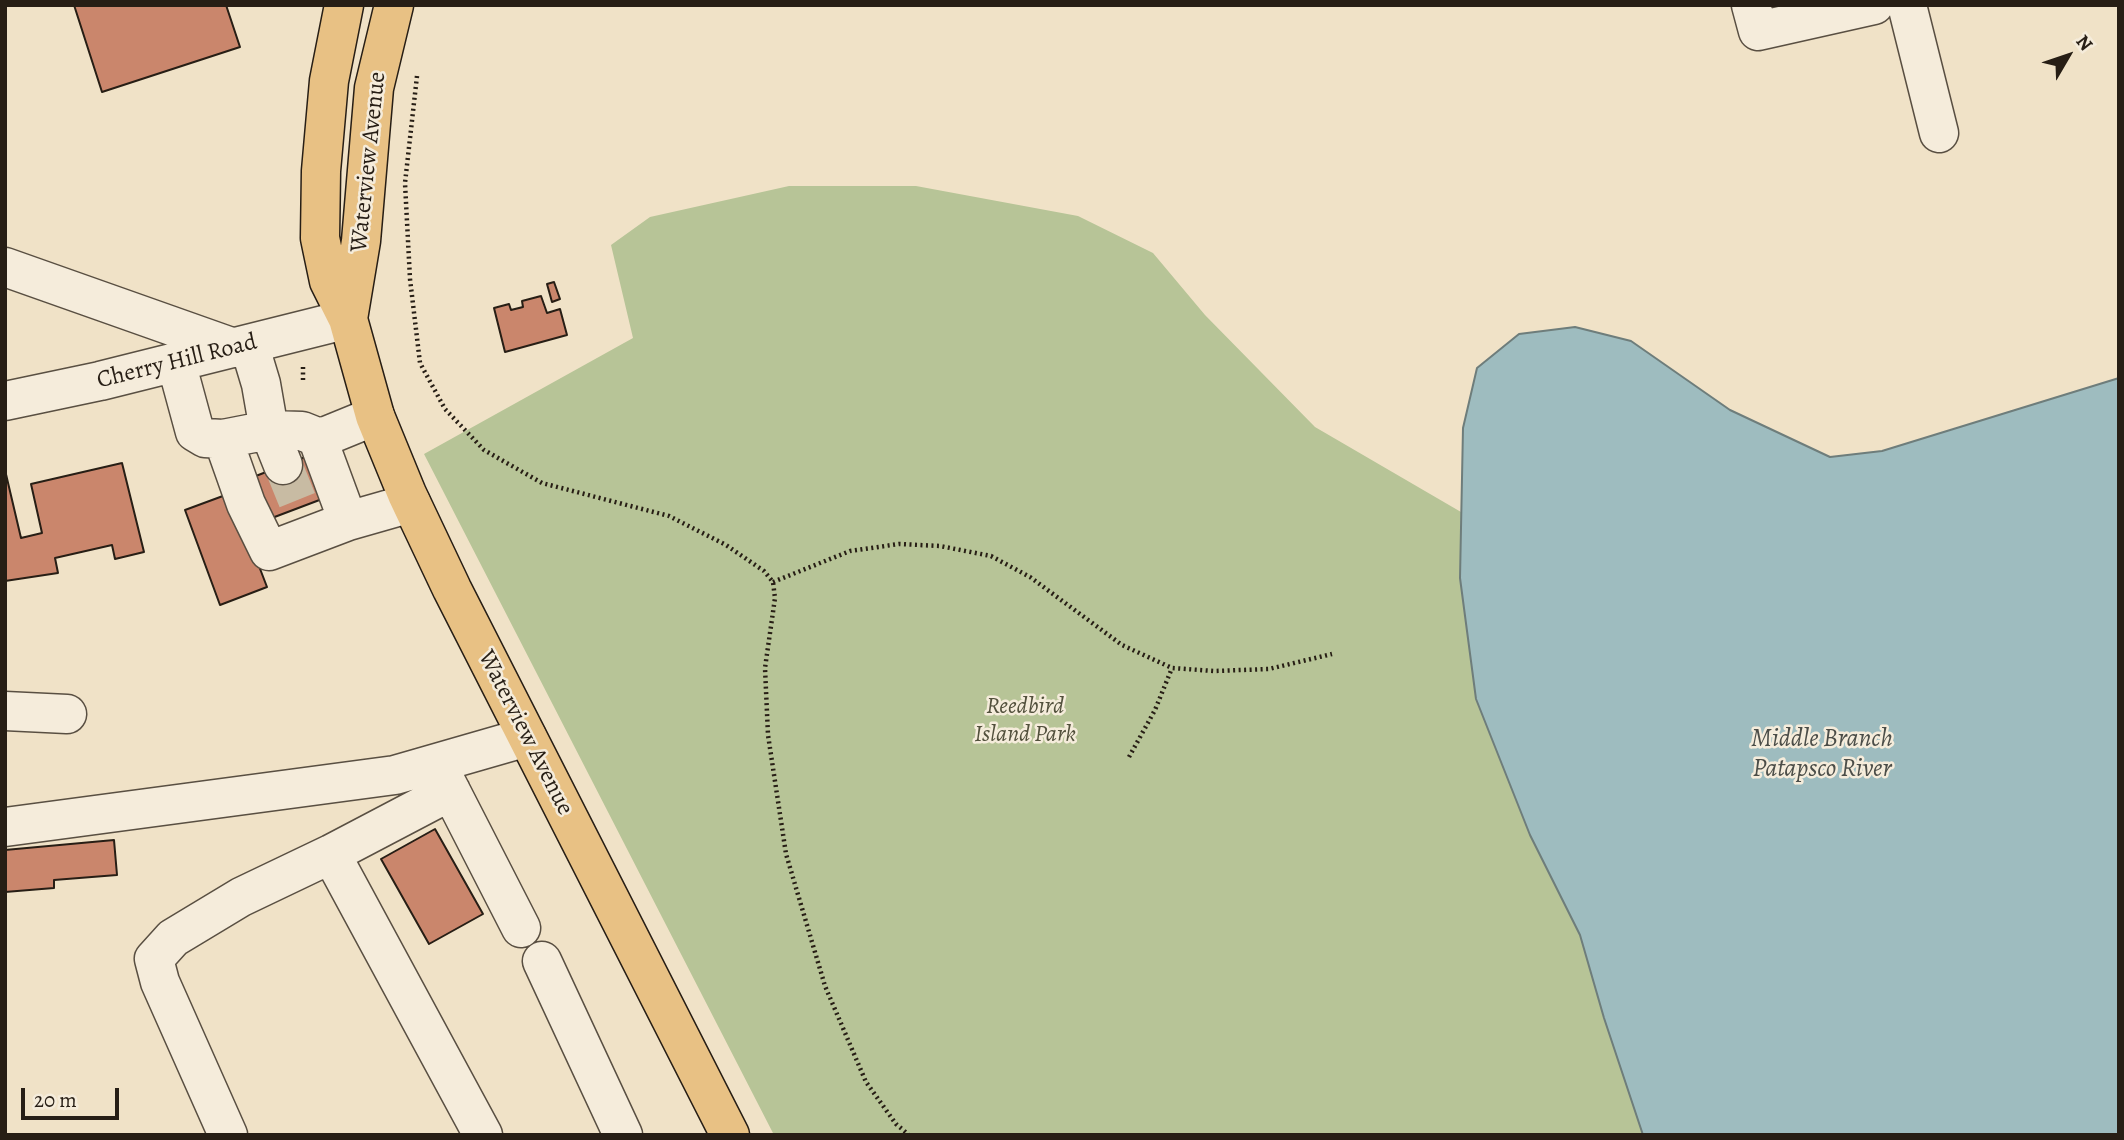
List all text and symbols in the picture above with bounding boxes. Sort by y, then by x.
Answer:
north arrow [2033,21,2103,91]
text: N [2070,29,2099,56]
street label: Waterview Avenue [345,70,393,254]
street label: Cherry Hill Road [94,328,260,396]
street label: Waterview Avenue [471,646,579,820]
park label: Reedbird Island Park [974,693,1076,749]
water label: Middle Branch Patapsco River [1751,724,1893,786]
scale bar [24,1074,122,1118]
text: 20 m [34,1086,77,1114]

